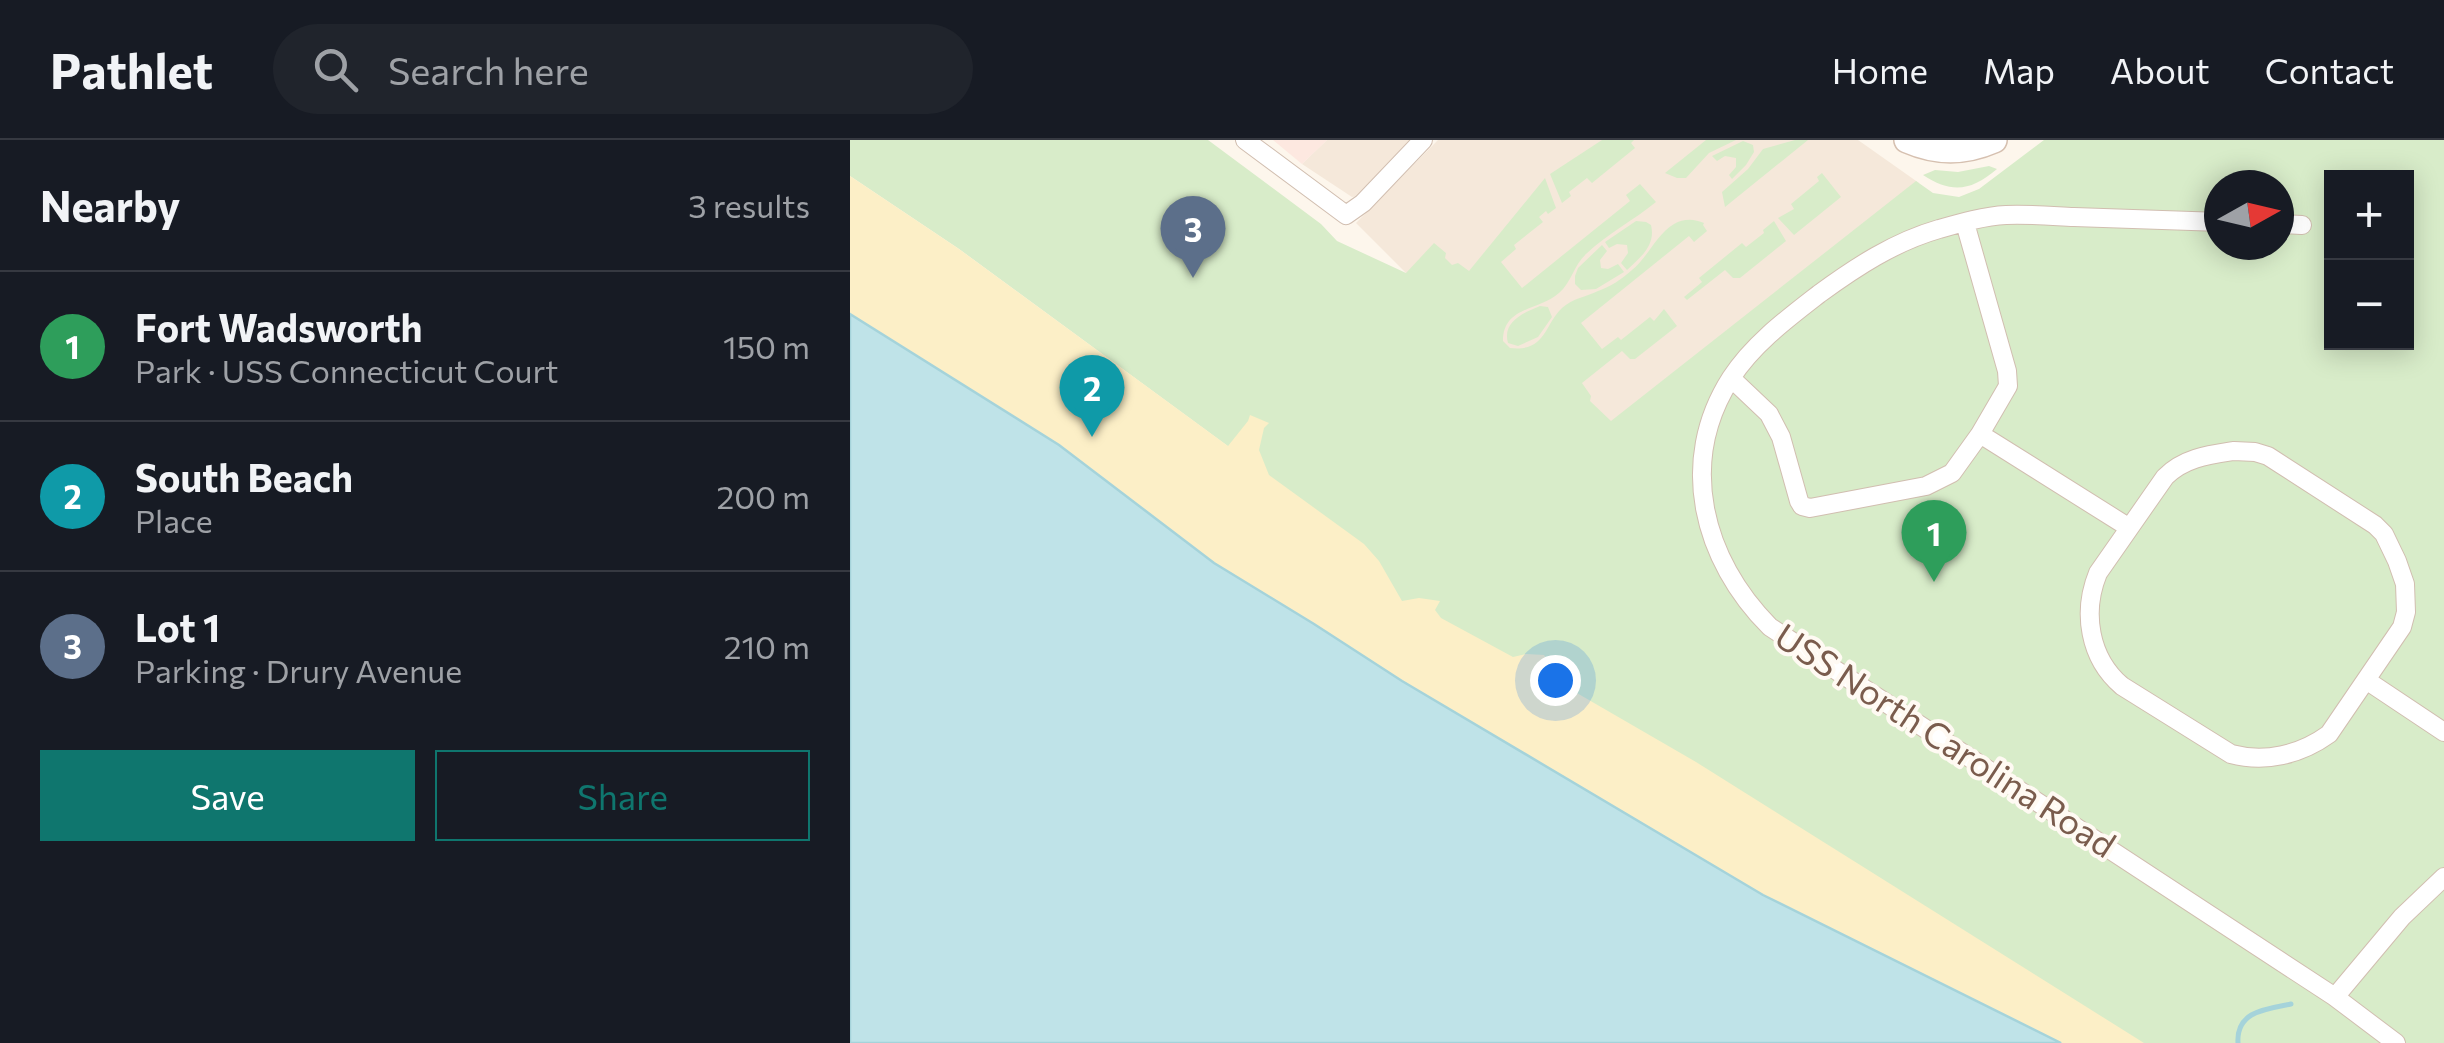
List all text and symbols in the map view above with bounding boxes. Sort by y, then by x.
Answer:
search box [273,24,973,114]
text: Pathlet [50,40,213,99]
icon: search [308,42,363,97]
text: Search here [388,46,589,93]
text: Home [1832,48,1928,91]
text: Map [1983,48,2055,91]
text: About [2110,48,2210,91]
text: Contact [2265,48,2394,91]
north arrow [2204,170,2294,260]
map controls [2324,170,2414,350]
button: + [2324,170,2414,260]
text: Nearby [40,179,180,231]
text: 3 results [688,185,810,225]
pin: 3 [1160,196,1226,278]
button: − [2324,260,2414,350]
text: Fort Wadsworth [135,303,423,350]
text: 1 [65,326,80,366]
text: 150 m [723,326,810,366]
text: Park · USS Connecticut Court [135,350,558,390]
pin: 2 [1060,354,1124,437]
text: South Beach [135,453,353,500]
text: 2 [63,476,82,516]
text: 200 m [717,476,810,516]
text: Place [135,500,213,540]
pin: 1 [1902,500,1966,582]
text: Lot 1 [135,603,220,650]
street label: USS North Carolina Road [1768,613,2125,865]
text: 3 [63,626,82,666]
text: 210 m [724,626,810,666]
text: Parking · Drury Avenue [135,650,462,690]
your location [1530,655,1581,706]
button: Save [40,750,415,841]
button: Share [435,750,810,841]

